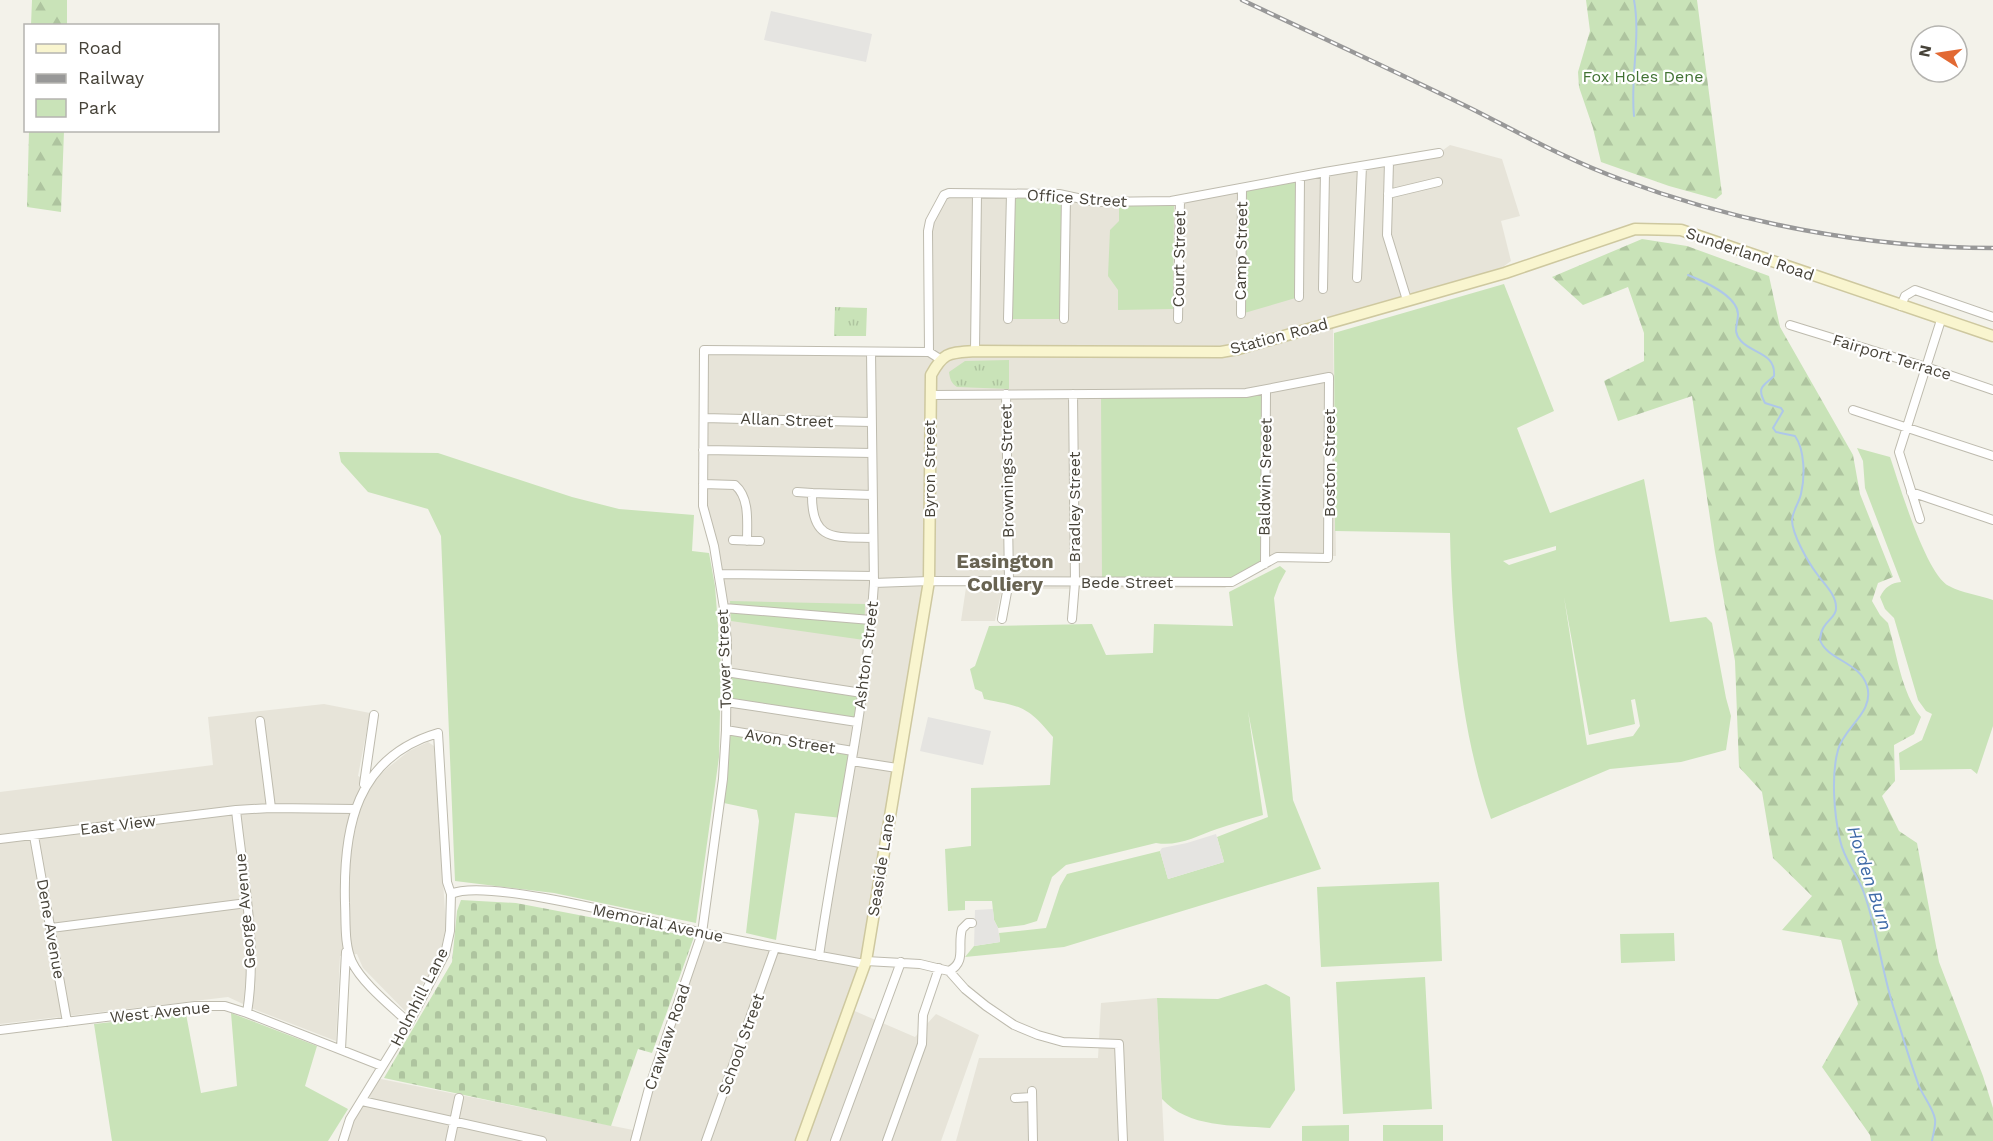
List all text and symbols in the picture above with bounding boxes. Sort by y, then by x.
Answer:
legend [24,24,219,132]
north arrow [1909,24,1969,84]
text: Road [78,37,122,58]
text: N [1914,43,1935,59]
text: Railway [78,67,145,88]
park label: Fox Holes Dene [1583,67,1703,86]
text: Park [78,97,117,118]
street label: Office Street [1026,185,1128,211]
street label: Camp Street [1231,201,1251,301]
street label: Court Street [1169,210,1189,308]
street label: Sunderland Road [1683,223,1817,285]
street label: Station Road [1228,314,1330,358]
street label: Fairport Terrace [1830,330,1954,384]
street label: Brownings Street [996,404,1018,538]
street label: Allan Street [740,409,834,431]
street label: Boston Street [1320,409,1339,517]
street label: Baldwin Sreeet [1254,418,1276,536]
street label: Byron Street [920,420,939,518]
street label: Bradley Street [1065,451,1084,563]
district label: Easington Colliery [956,549,1054,596]
street label: Bede Street [1081,573,1174,592]
street label: Ashton Street [850,600,882,710]
street label: Tower Street [713,609,735,709]
street label: Avon Street [743,724,837,758]
street label: East View [79,811,157,839]
street label: Seaside Lane [864,812,898,918]
water label: Horden Burn [1843,823,1897,933]
street label: George Avenue [230,853,260,969]
street label: Dene Avenue [33,877,69,981]
street label: Memorial Avenue [591,900,725,946]
street label: Holmhill Lane [386,945,452,1049]
street label: Crawlaw Road [640,981,694,1093]
street label: School Street [714,991,768,1097]
street label: West Avenue [109,997,211,1027]

